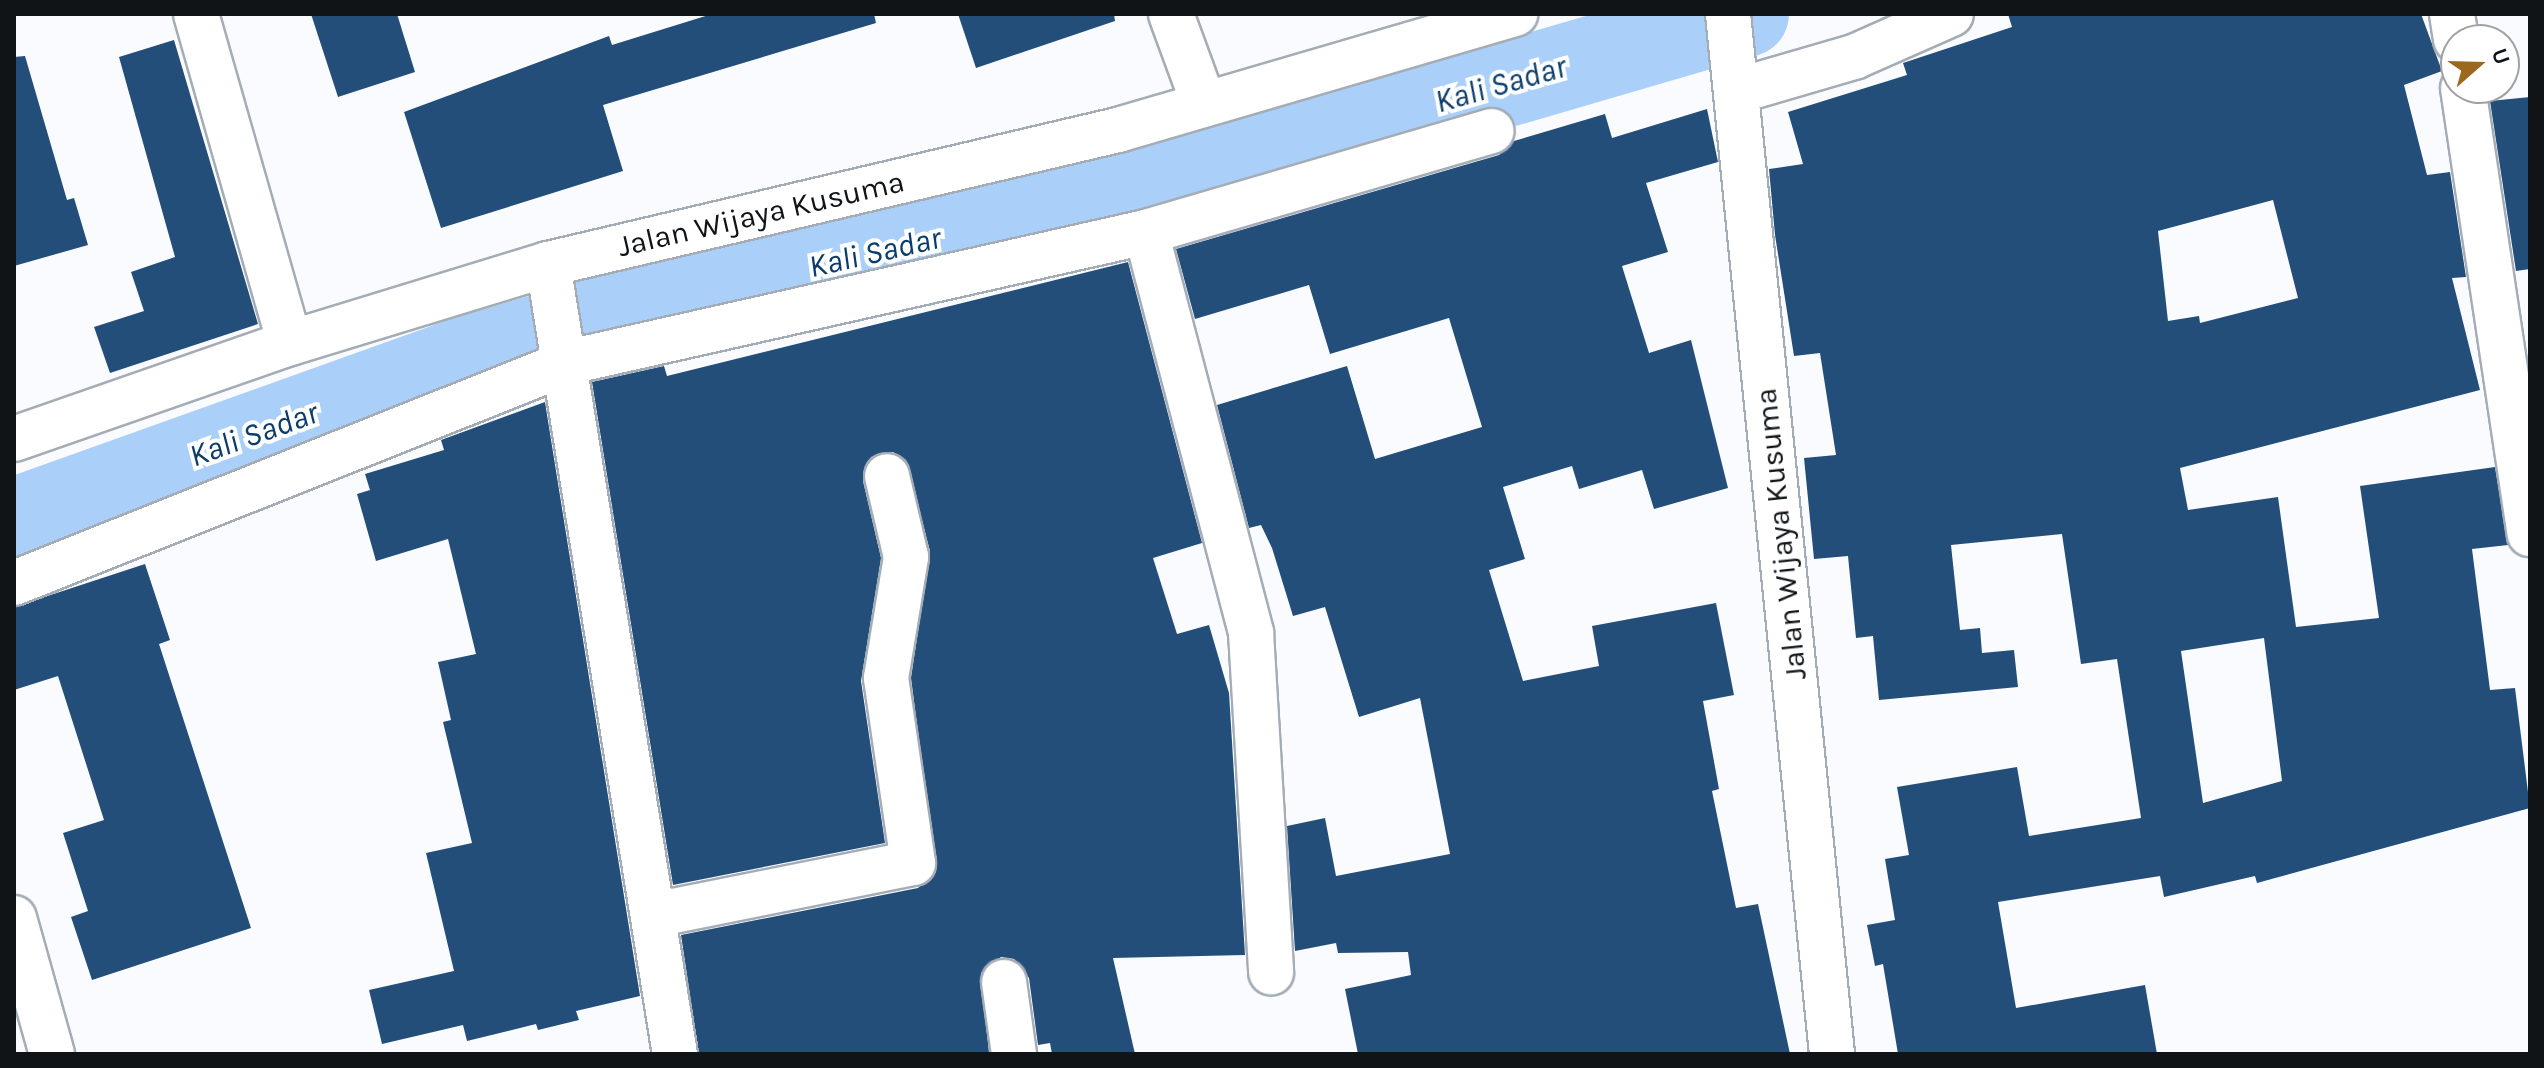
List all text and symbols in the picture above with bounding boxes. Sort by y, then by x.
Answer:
north arrow [2440,24,2520,104]
text: U [2486,45,2515,68]
water label: Kali Sadar [1431,48,1571,122]
street label: Jalan Wijaya Kusuma [614,164,908,264]
water label: Kali Sadar [805,219,945,287]
street label: Jalan Wijaya Kusuma [1748,386,1814,682]
water label: Kali Sadar [184,394,324,476]

